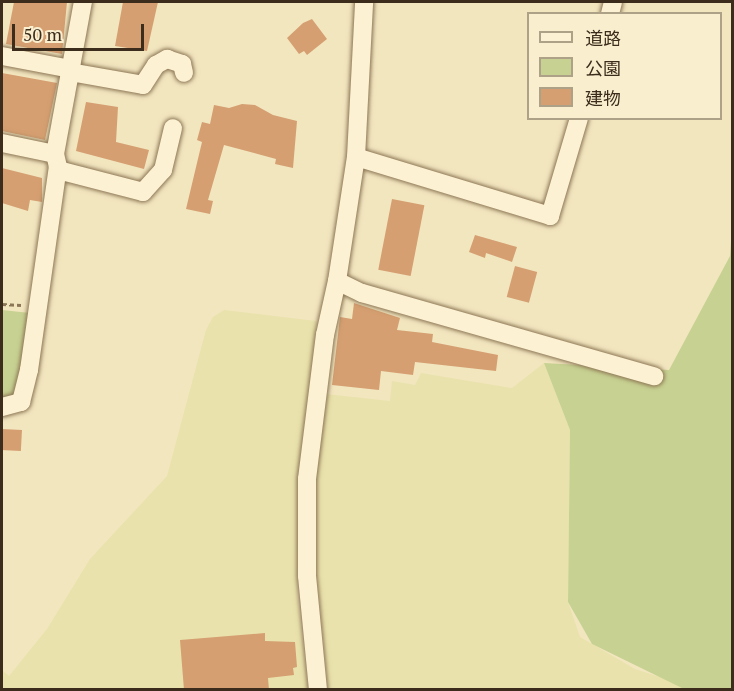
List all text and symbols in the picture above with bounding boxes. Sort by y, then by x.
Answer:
scale bar [15,12,147,50]
legend [527,12,722,120]
text: 50 m [23,22,62,46]
text: 道路 [585,26,621,50]
text: 公園 [585,56,621,80]
text: 建物 [585,86,621,110]

